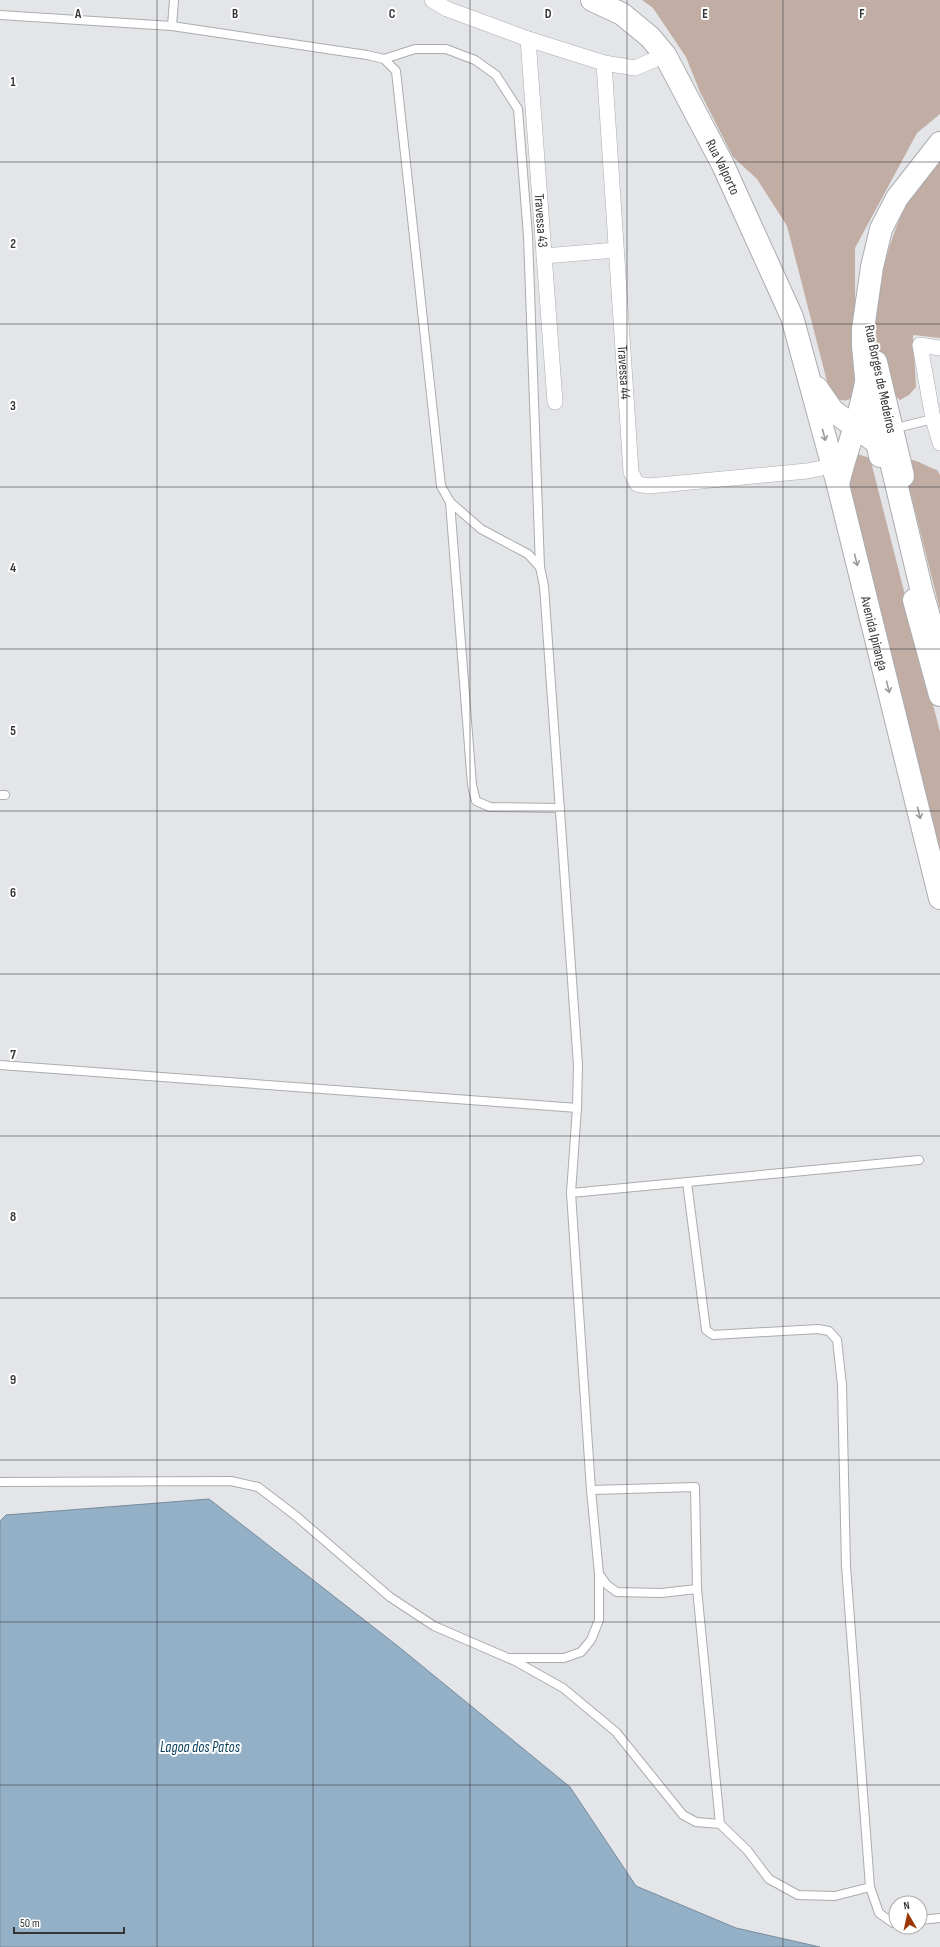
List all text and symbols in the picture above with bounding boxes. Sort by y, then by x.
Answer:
text: A [74,6,82,22]
text: B [232,6,238,22]
text: C [389,6,396,22]
text: D [545,6,552,22]
text: E [702,6,708,22]
text: F [859,6,865,22]
text: 1 [10,74,16,90]
street label: Rua Valporto [702,137,743,198]
street label: Travessa 43 [531,193,551,248]
text: 2 [10,236,16,252]
street label: Rua Borges de Medeiros [861,323,900,435]
street label: Travessa 44 [614,345,634,400]
text: 3 [10,398,16,414]
one-way arrow [821,428,828,441]
one-way arrow [853,554,861,567]
text: 4 [10,560,16,576]
street label: Avenida Ipiranga [857,593,892,672]
one-way arrow [884,680,892,693]
text: 5 [10,723,16,739]
one-way arrow [916,806,923,819]
text: 6 [10,885,16,901]
text: 7 [10,1047,16,1063]
text: 8 [10,1209,16,1225]
text: 9 [10,1372,16,1388]
water label: Lagoa dos Patos [160,1738,241,1757]
north arrow [888,1895,928,1935]
text: N [903,1899,911,1912]
scale bar [14,1909,124,1935]
text: 50 m [20,1916,40,1931]

